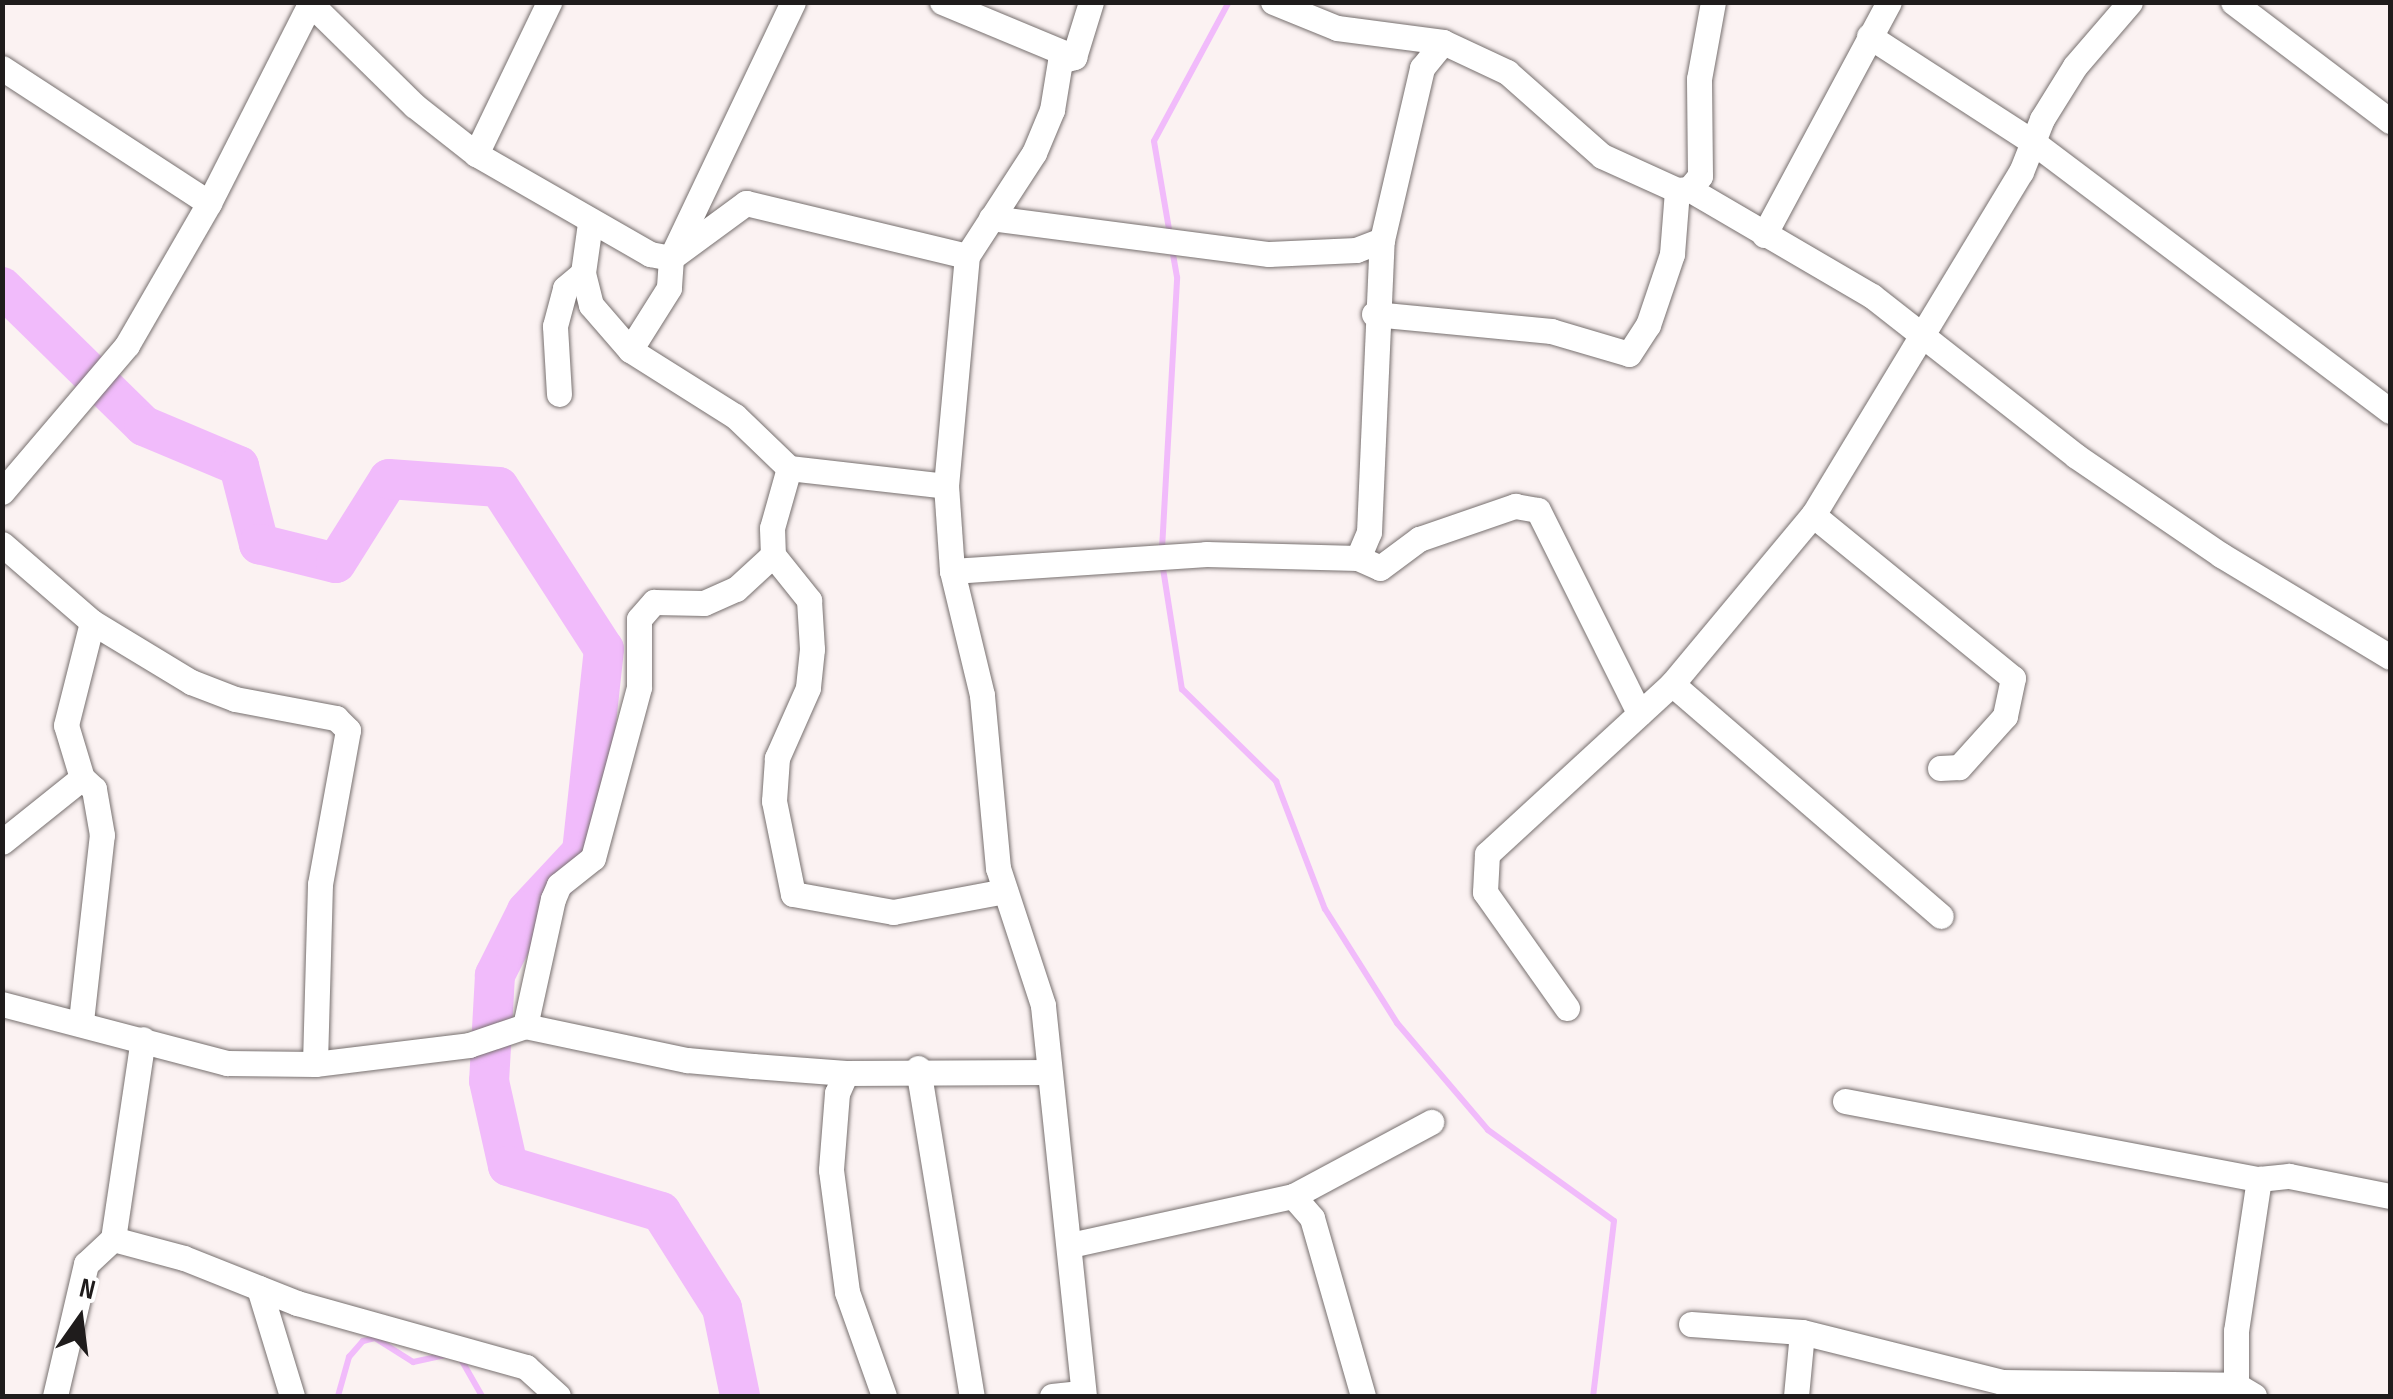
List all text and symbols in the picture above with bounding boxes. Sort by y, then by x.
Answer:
north arrow [30,1269,130,1369]
text: N [76,1272,99,1307]

